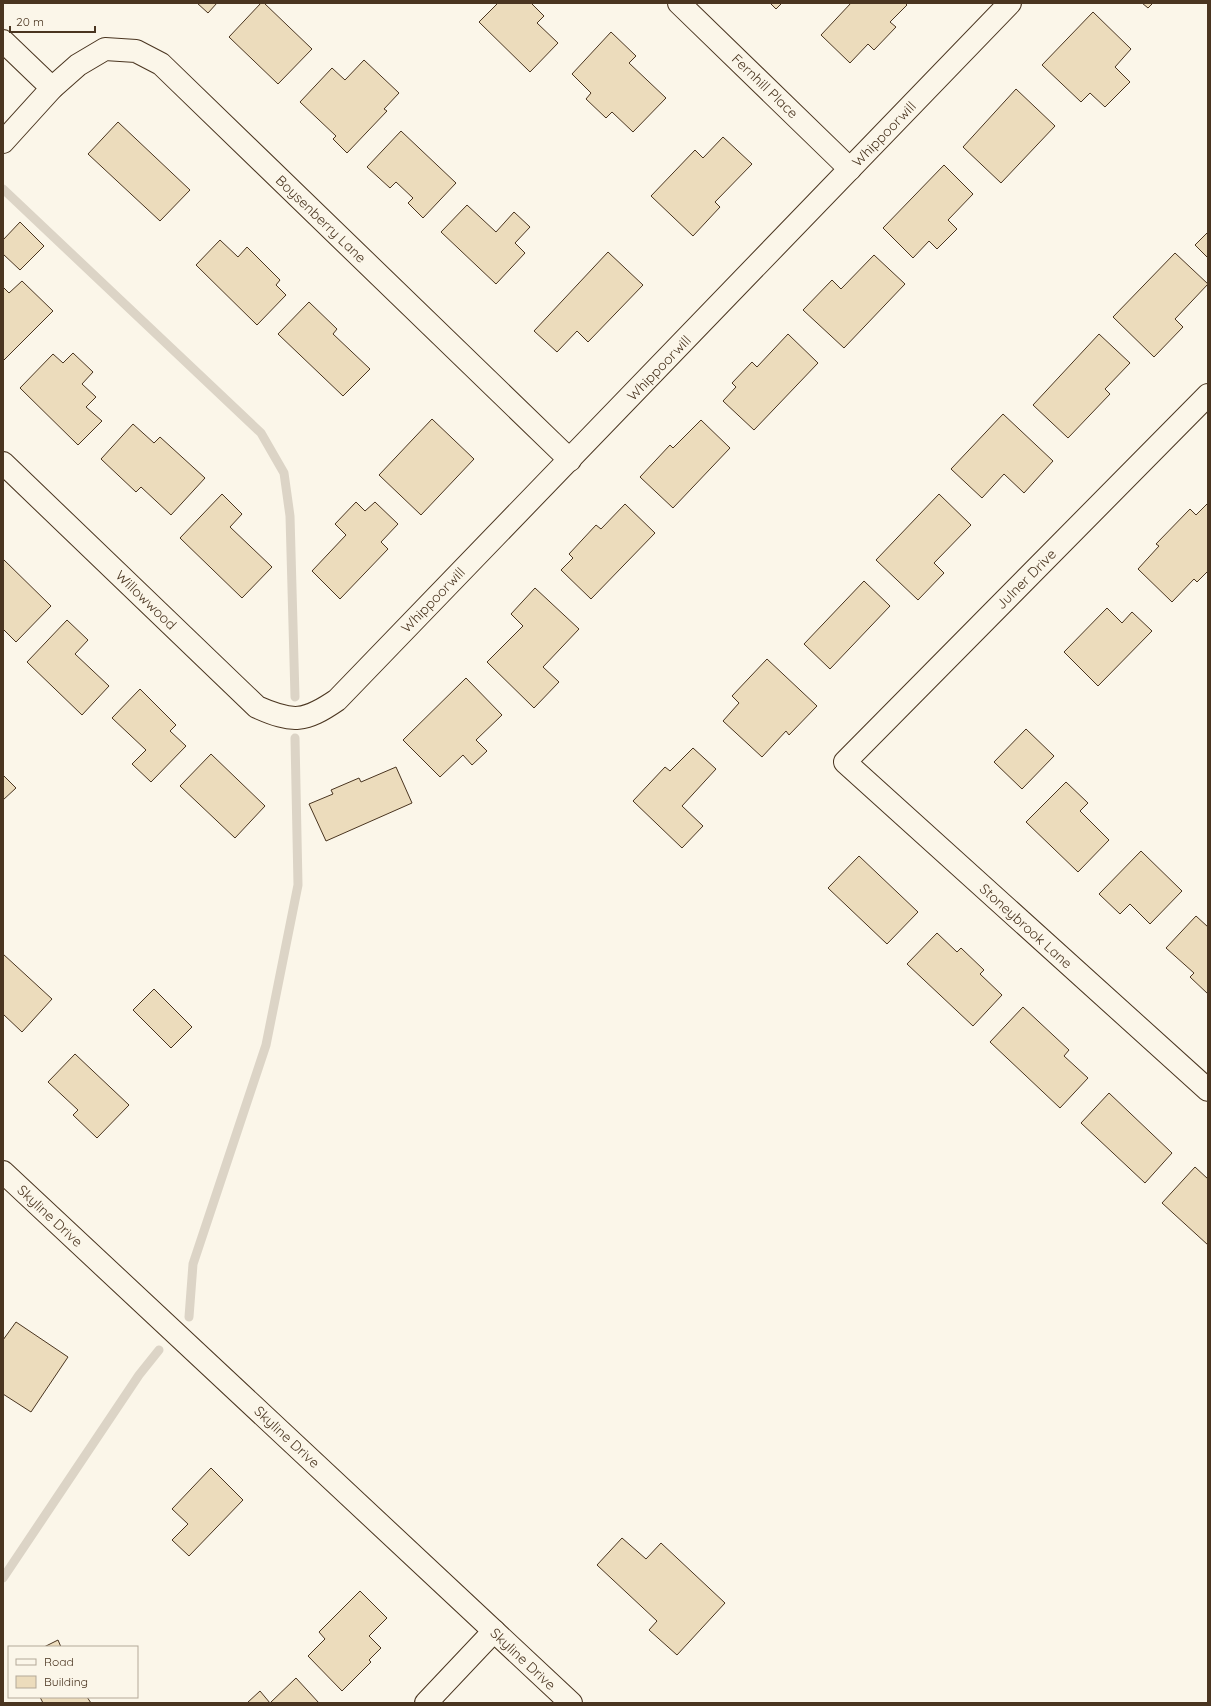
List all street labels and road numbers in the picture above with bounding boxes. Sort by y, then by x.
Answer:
street label: Fernhill Place [728,50,802,122]
street label: Whippoorwill [848,97,920,171]
street label: Boysenberry Lane [272,171,370,267]
street label: Whippoorwill [623,331,695,405]
street label: Julner Drive [992,545,1060,613]
street label: Whippoorwill [397,563,469,637]
street label: Willowwood [112,567,180,633]
street label: Stoneybrook Lane [976,880,1076,972]
street label: Skyline Drive [13,1181,87,1251]
street label: Skyline Drive [250,1402,324,1472]
street label: Skyline Drive [486,1624,560,1694]

